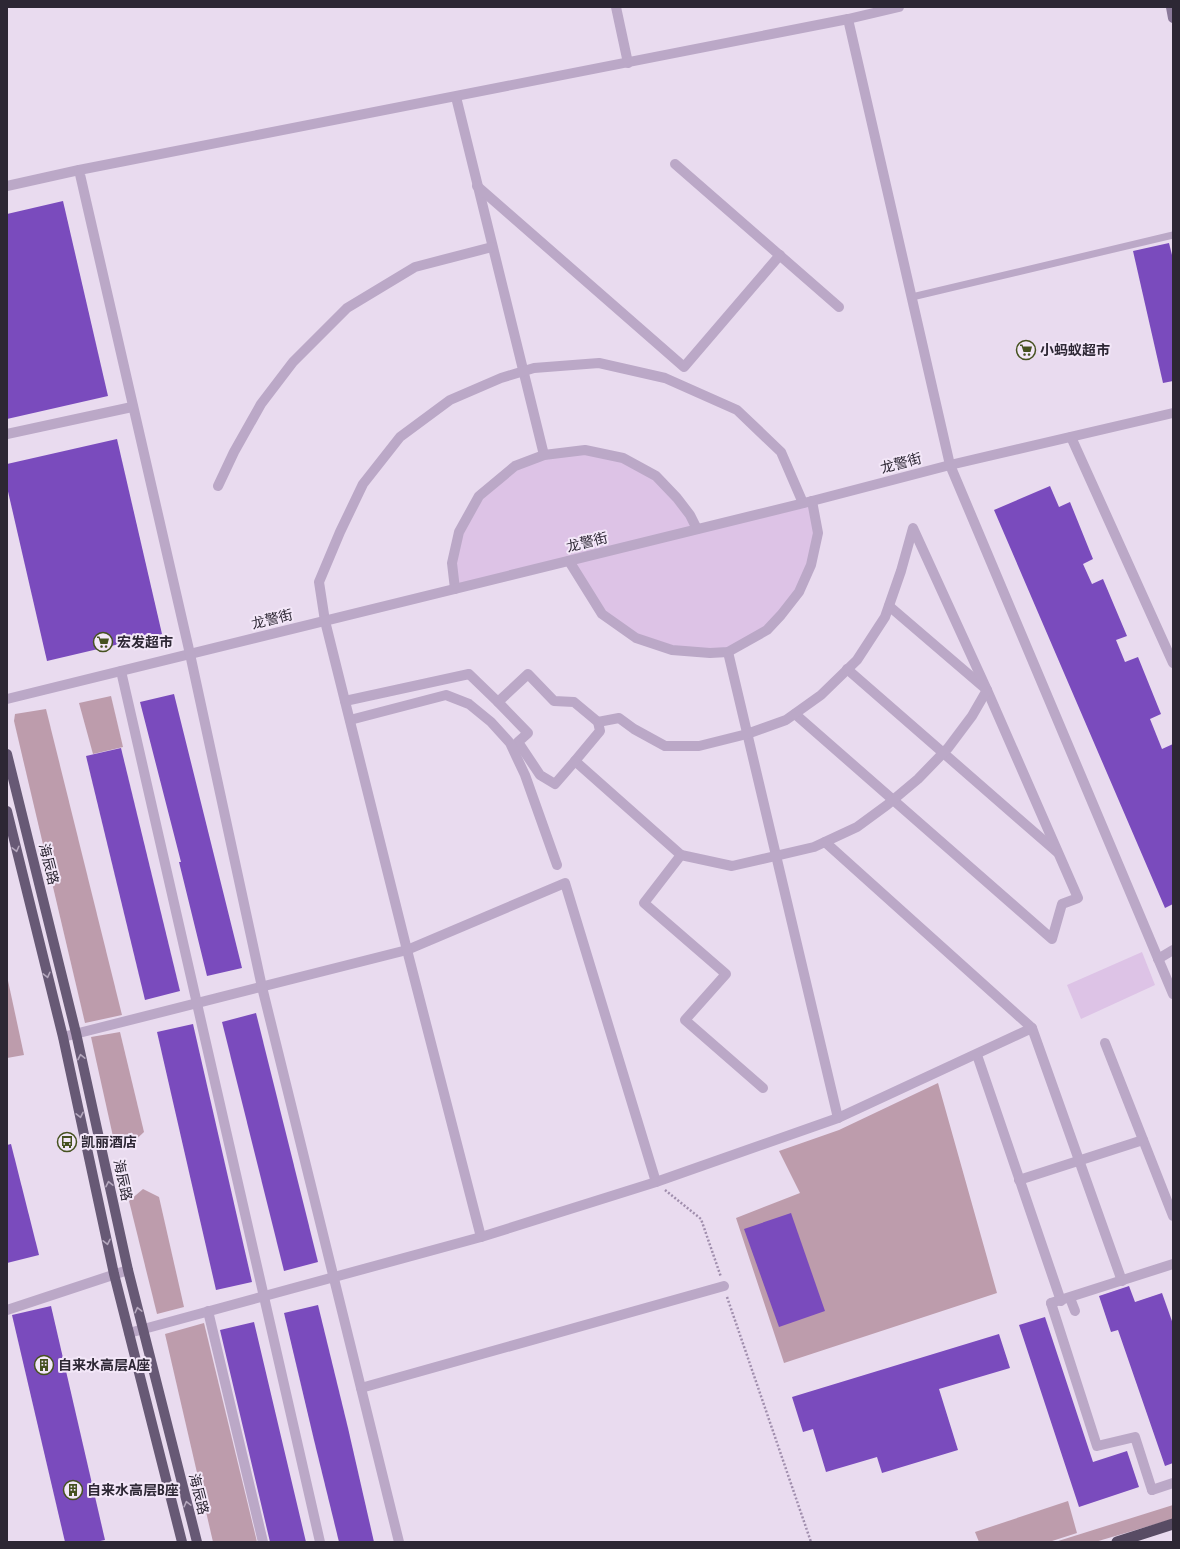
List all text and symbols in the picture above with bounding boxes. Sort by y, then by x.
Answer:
supermarket icon: 小蚂蚁超市 [1015,339,1037,361]
place label: 小蚂蚁超市 [1040,342,1110,358]
street label: 龙警街 [879,450,923,476]
street label: 龙警街 [565,529,609,555]
street label: 龙警街 [250,606,294,632]
supermarket icon: 宏发超市 [92,631,114,653]
place label: 宏发超市 [117,634,173,650]
street label: 海辰路 [36,842,62,886]
one-way arrow [12,846,20,852]
one-way arrow [43,972,51,978]
one-way arrow [78,1054,86,1060]
one-way arrow [75,1112,83,1119]
bus stop icon: 凯丽酒店 [56,1131,78,1153]
place label: 凯丽酒店 [81,1134,137,1150]
street label: 海辰路 [111,1158,135,1202]
one-way arrow [106,1180,114,1187]
one-way arrow [103,1239,111,1246]
one-way arrow [135,1307,143,1313]
building icon: 自来水高层A座 [33,1354,55,1376]
place label: 自来水高层A座 [58,1357,150,1373]
street label: 海辰路 [186,1472,212,1516]
building icon: 自来水高层B座 [62,1479,84,1501]
place label: 自来水高层B座 [87,1482,179,1498]
one-way arrow [184,1501,192,1507]

